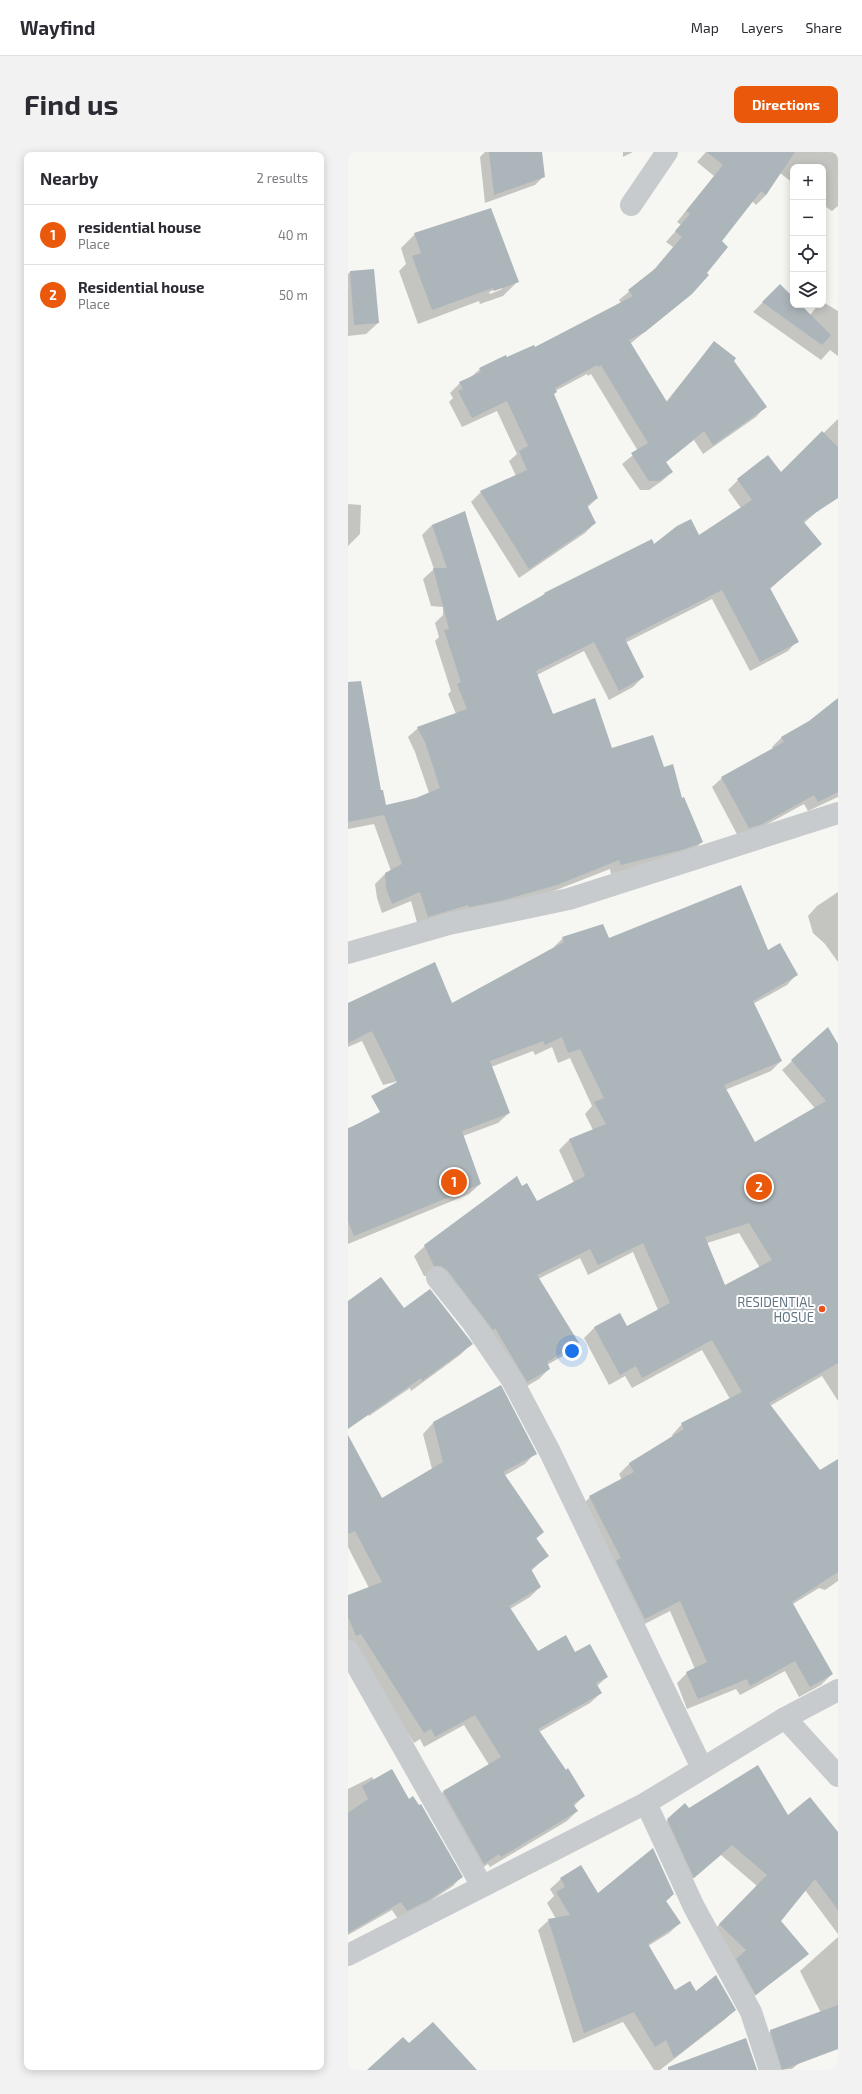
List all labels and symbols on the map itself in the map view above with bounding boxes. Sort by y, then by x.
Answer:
pin: 1 [441,1167,467,1197]
pin: 2 [746,1172,772,1202]
place label: RESIDENTIAL HOSUE [737,1294,814,1325]
marker: RESIDENTIAL HOSUE [817,1304,827,1314]
your location [562,1341,582,1361]

